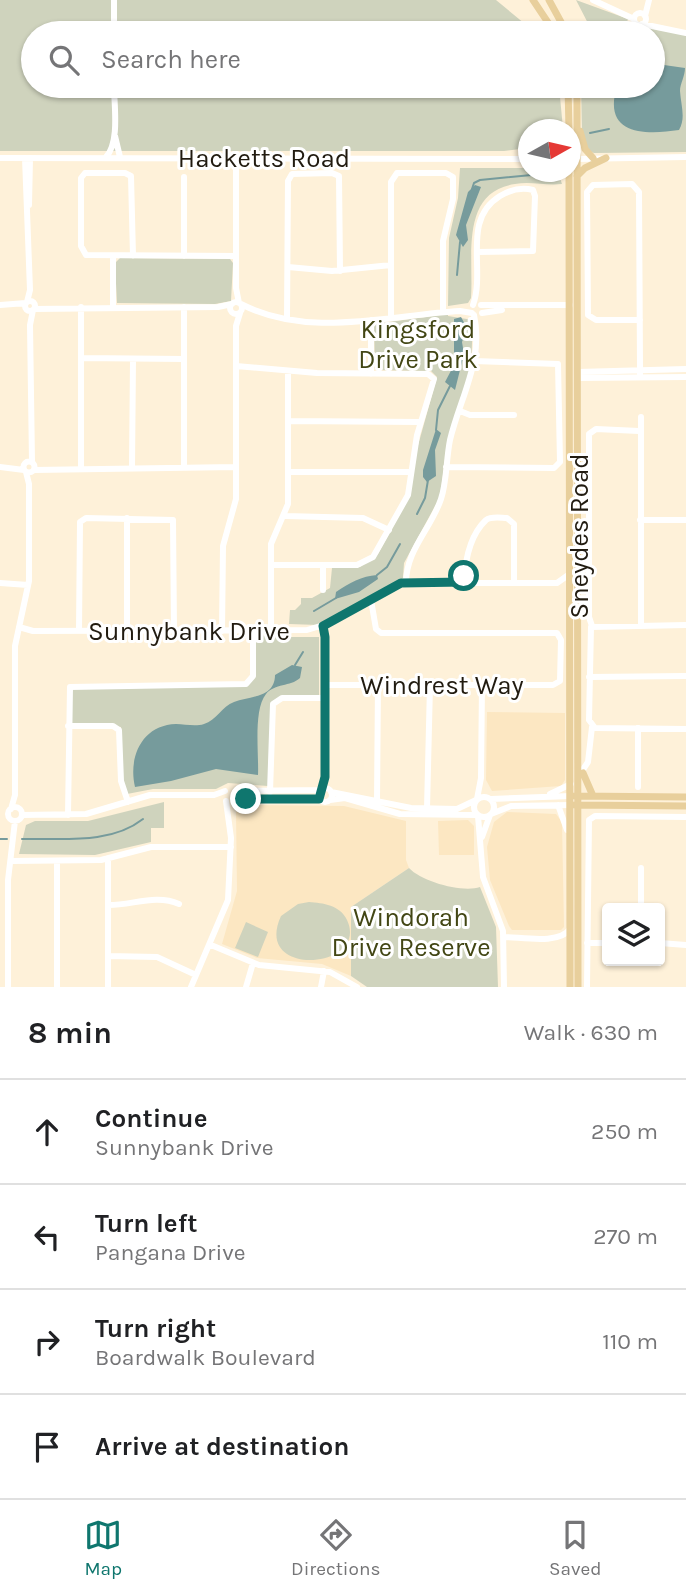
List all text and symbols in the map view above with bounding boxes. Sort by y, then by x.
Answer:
search box [21,21,665,98]
icon: search [45,41,83,79]
text: Search here [101,44,241,75]
north arrow [518,119,581,182]
street label: Hacketts Road [178,143,350,174]
park label: Kingsford Drive Park [358,314,478,375]
street label: Sneydes Road [564,453,595,619]
route start [448,560,479,591]
street label: Sunnybank Drive [88,616,290,647]
street label: Windrest Way [360,670,524,701]
route end [230,783,261,814]
park label: Windorah Drive Reserve [331,902,491,963]
map controls [602,903,665,966]
button: layers [602,903,665,966]
text: 8 min [28,1015,112,1051]
text: Walk · 630 m [524,1019,658,1046]
text: Continue [95,1103,207,1134]
icon: ahead [28,1113,66,1151]
text: 250 m [591,1118,658,1145]
text: Sunnybank Drive [95,1134,274,1161]
text: Turn left [95,1208,197,1239]
icon: left [28,1218,66,1256]
text: 270 m [593,1223,658,1250]
text: Pangana Drive [95,1239,246,1266]
text: Turn right [95,1313,216,1344]
icon: right [28,1323,66,1361]
text: 110 m [602,1328,658,1355]
text: Boardwalk Boulevard [95,1344,316,1371]
icon: arrive [28,1428,66,1466]
text: Arrive at destination [95,1431,349,1462]
tab: Map [84,1516,122,1580]
tab: Directions [291,1516,380,1580]
tab: Saved [549,1516,602,1580]

